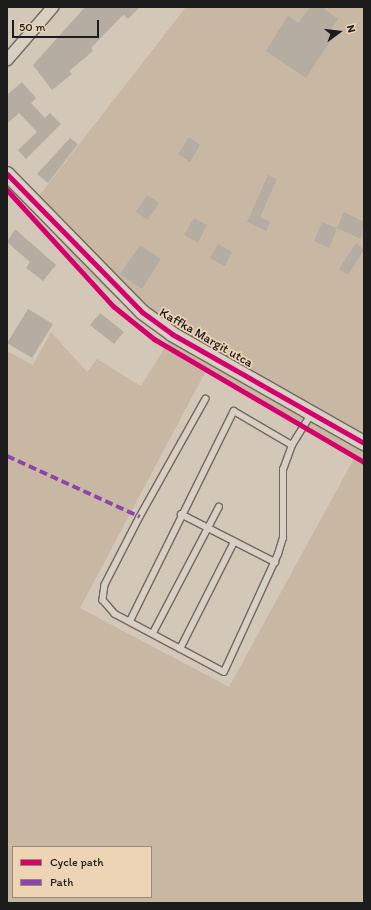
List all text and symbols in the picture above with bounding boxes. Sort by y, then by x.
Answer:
scale bar [14,12,101,38]
north arrow [319,12,359,52]
text: 50 m [19,20,45,34]
text: N [344,23,358,34]
street label: Kaffka Margit utca [157,305,255,371]
legend [12,846,152,898]
text: Cycle path [50,855,104,869]
text: Path [50,875,73,889]

